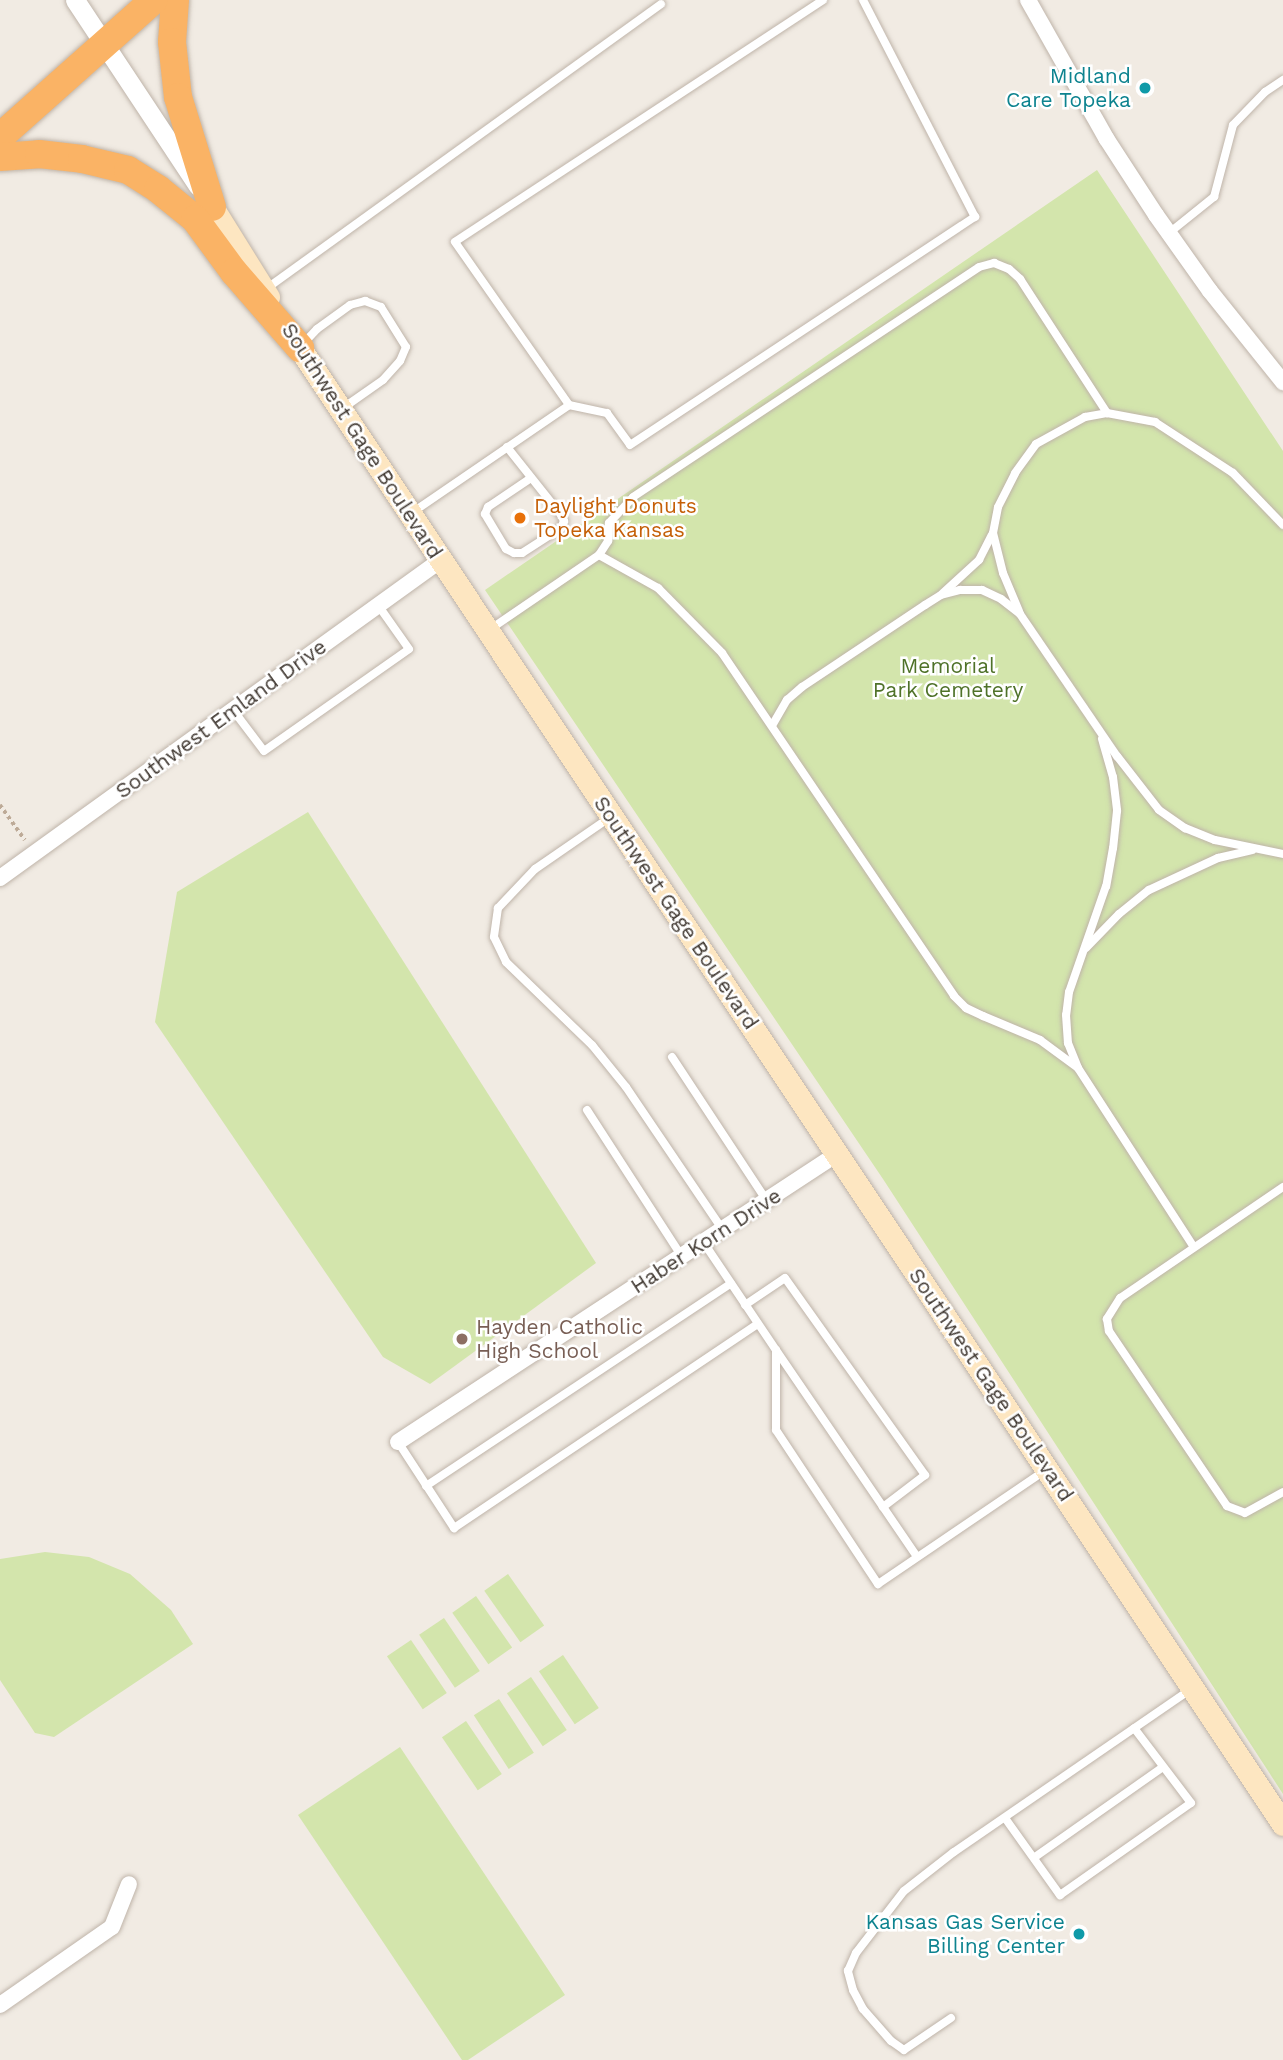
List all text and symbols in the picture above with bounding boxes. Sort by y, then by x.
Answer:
place label: Midland Care Topeka [1005,63,1131,113]
marker: Midland Care Topeka [1137,80,1153,96]
street label: Southwest Gage Boulevard [276,318,448,564]
place label: Daylight Donuts Topeka Kansas [534,493,697,543]
marker: Daylight Donuts Topeka Kansas [512,510,528,526]
street label: Southwest Emland Drive [111,634,331,804]
park label: Memorial Park Cemetery [873,653,1023,703]
street label: Southwest Gage Boulevard [588,792,764,1034]
street label: Haber Korn Drive [626,1183,786,1299]
street label: Southwest Gage Boulevard [903,1264,1079,1506]
place label: Hayden Catholic High School [476,1314,643,1364]
marker: Hayden Catholic High School [454,1331,470,1347]
place label: Kansas Gas Service Billing Center [866,1909,1065,1959]
marker: Kansas Gas Service Billing Center [1071,1926,1087,1942]

